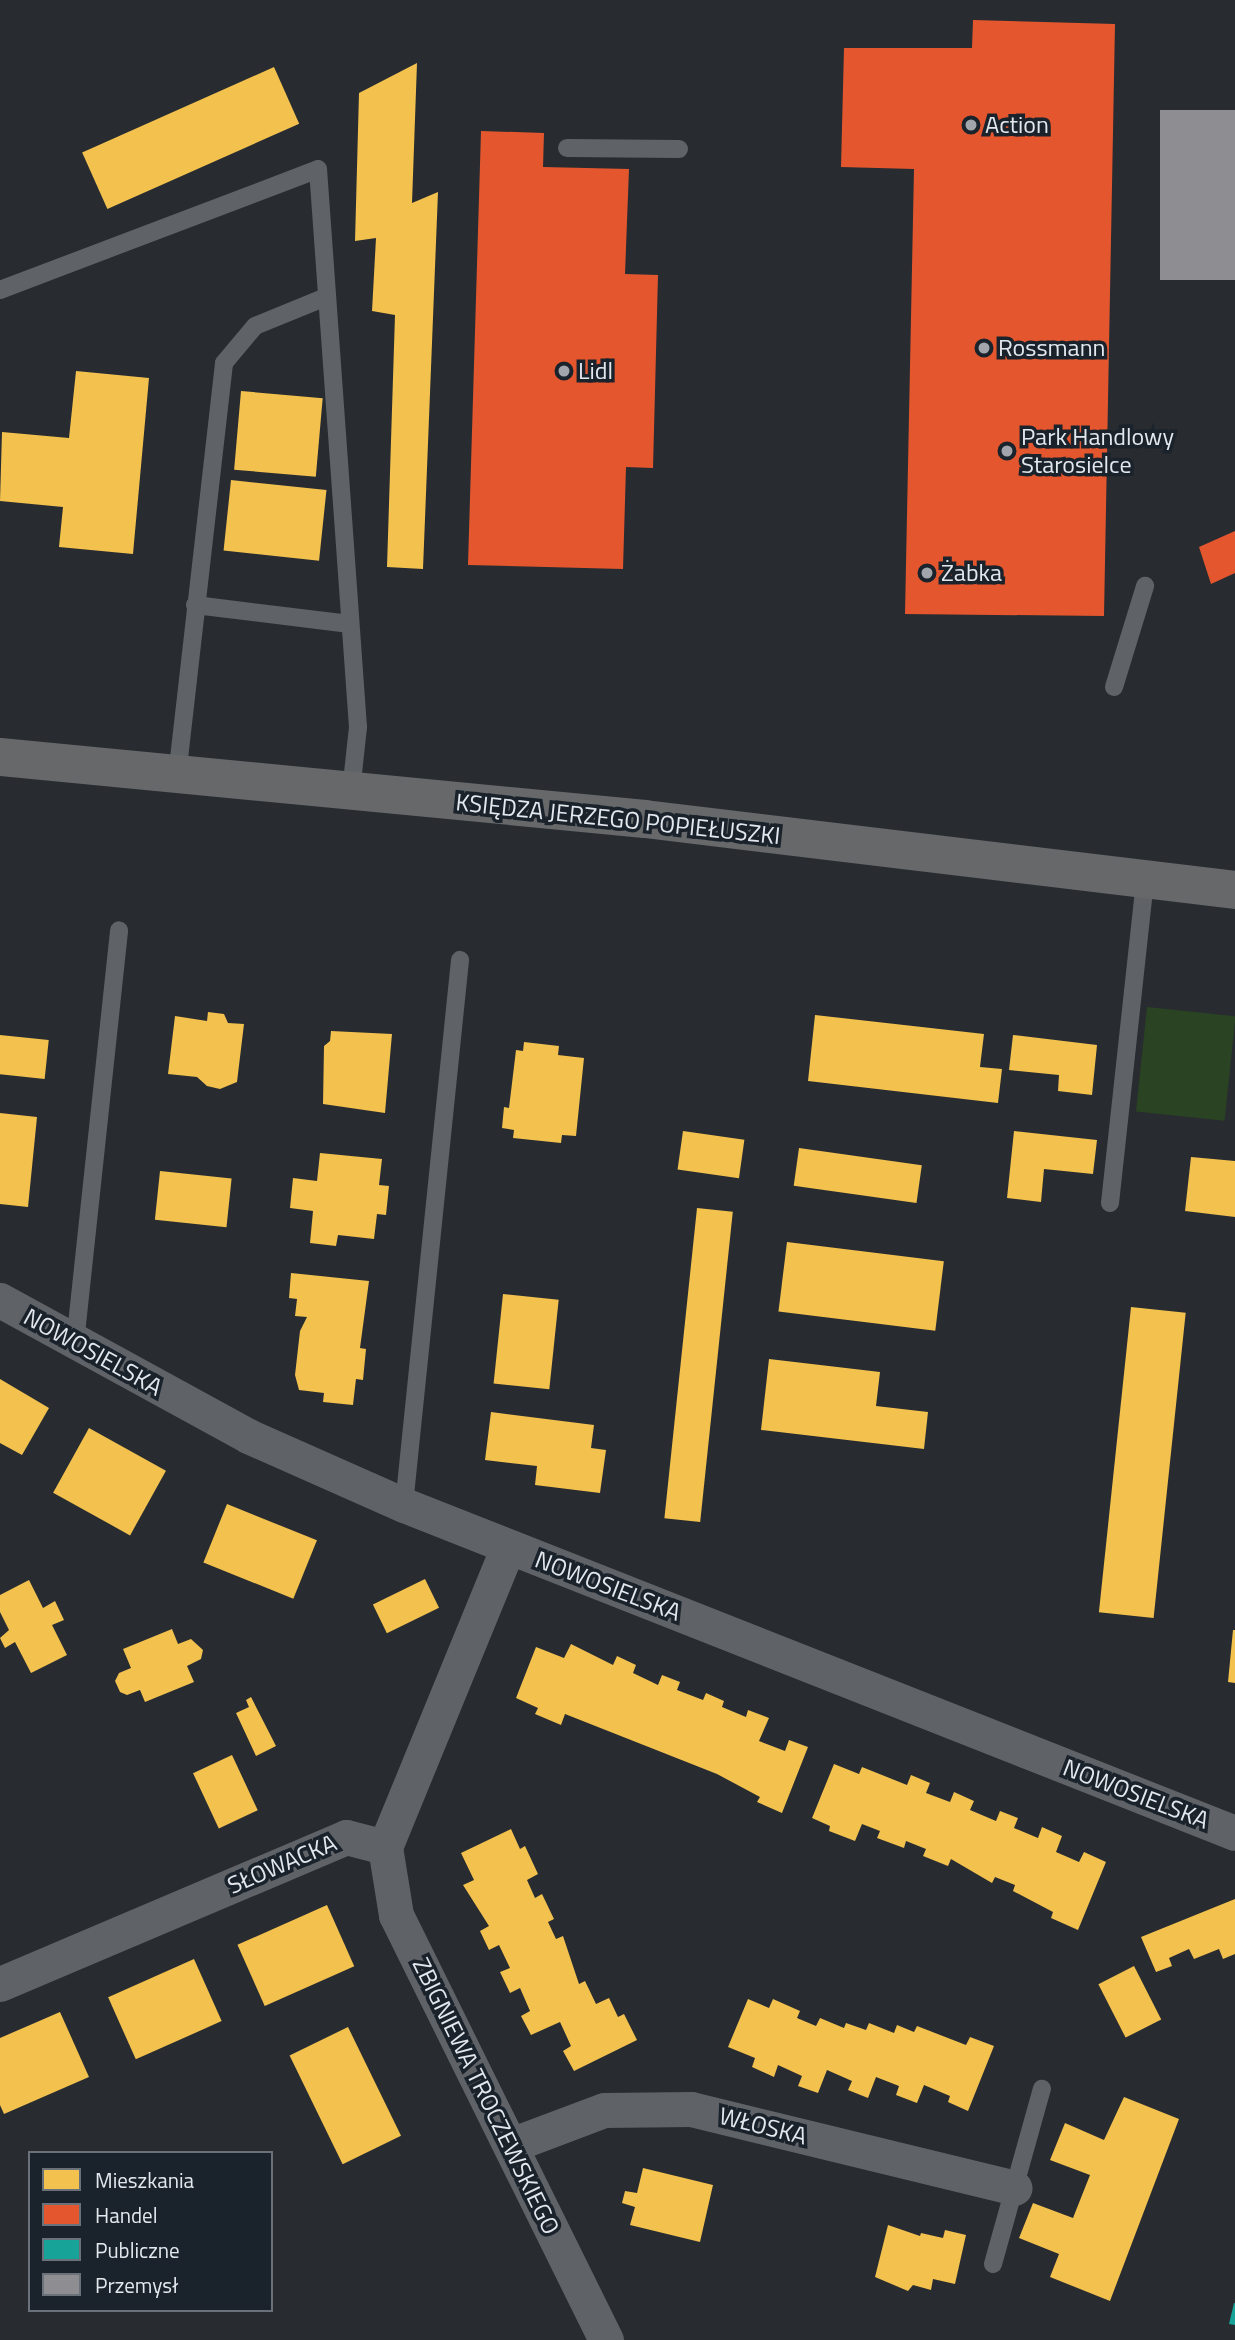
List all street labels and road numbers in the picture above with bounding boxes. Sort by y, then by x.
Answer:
street label: KSIĘDZA JERZEGO POPIEŁUSZKI [454,788,782,850]
street label: NOWOSIELSKA [19,1302,167,1402]
street label: NOWOSIELSKA [531,1545,685,1627]
street label: NOWOSIELSKA [1059,1753,1213,1835]
street label: SŁOWACKA [223,1828,341,1900]
street label: ZBIGNIEWA TROCZEWSKIEGO [406,1953,566,2239]
street label: WŁOSKA [716,2101,810,2151]

